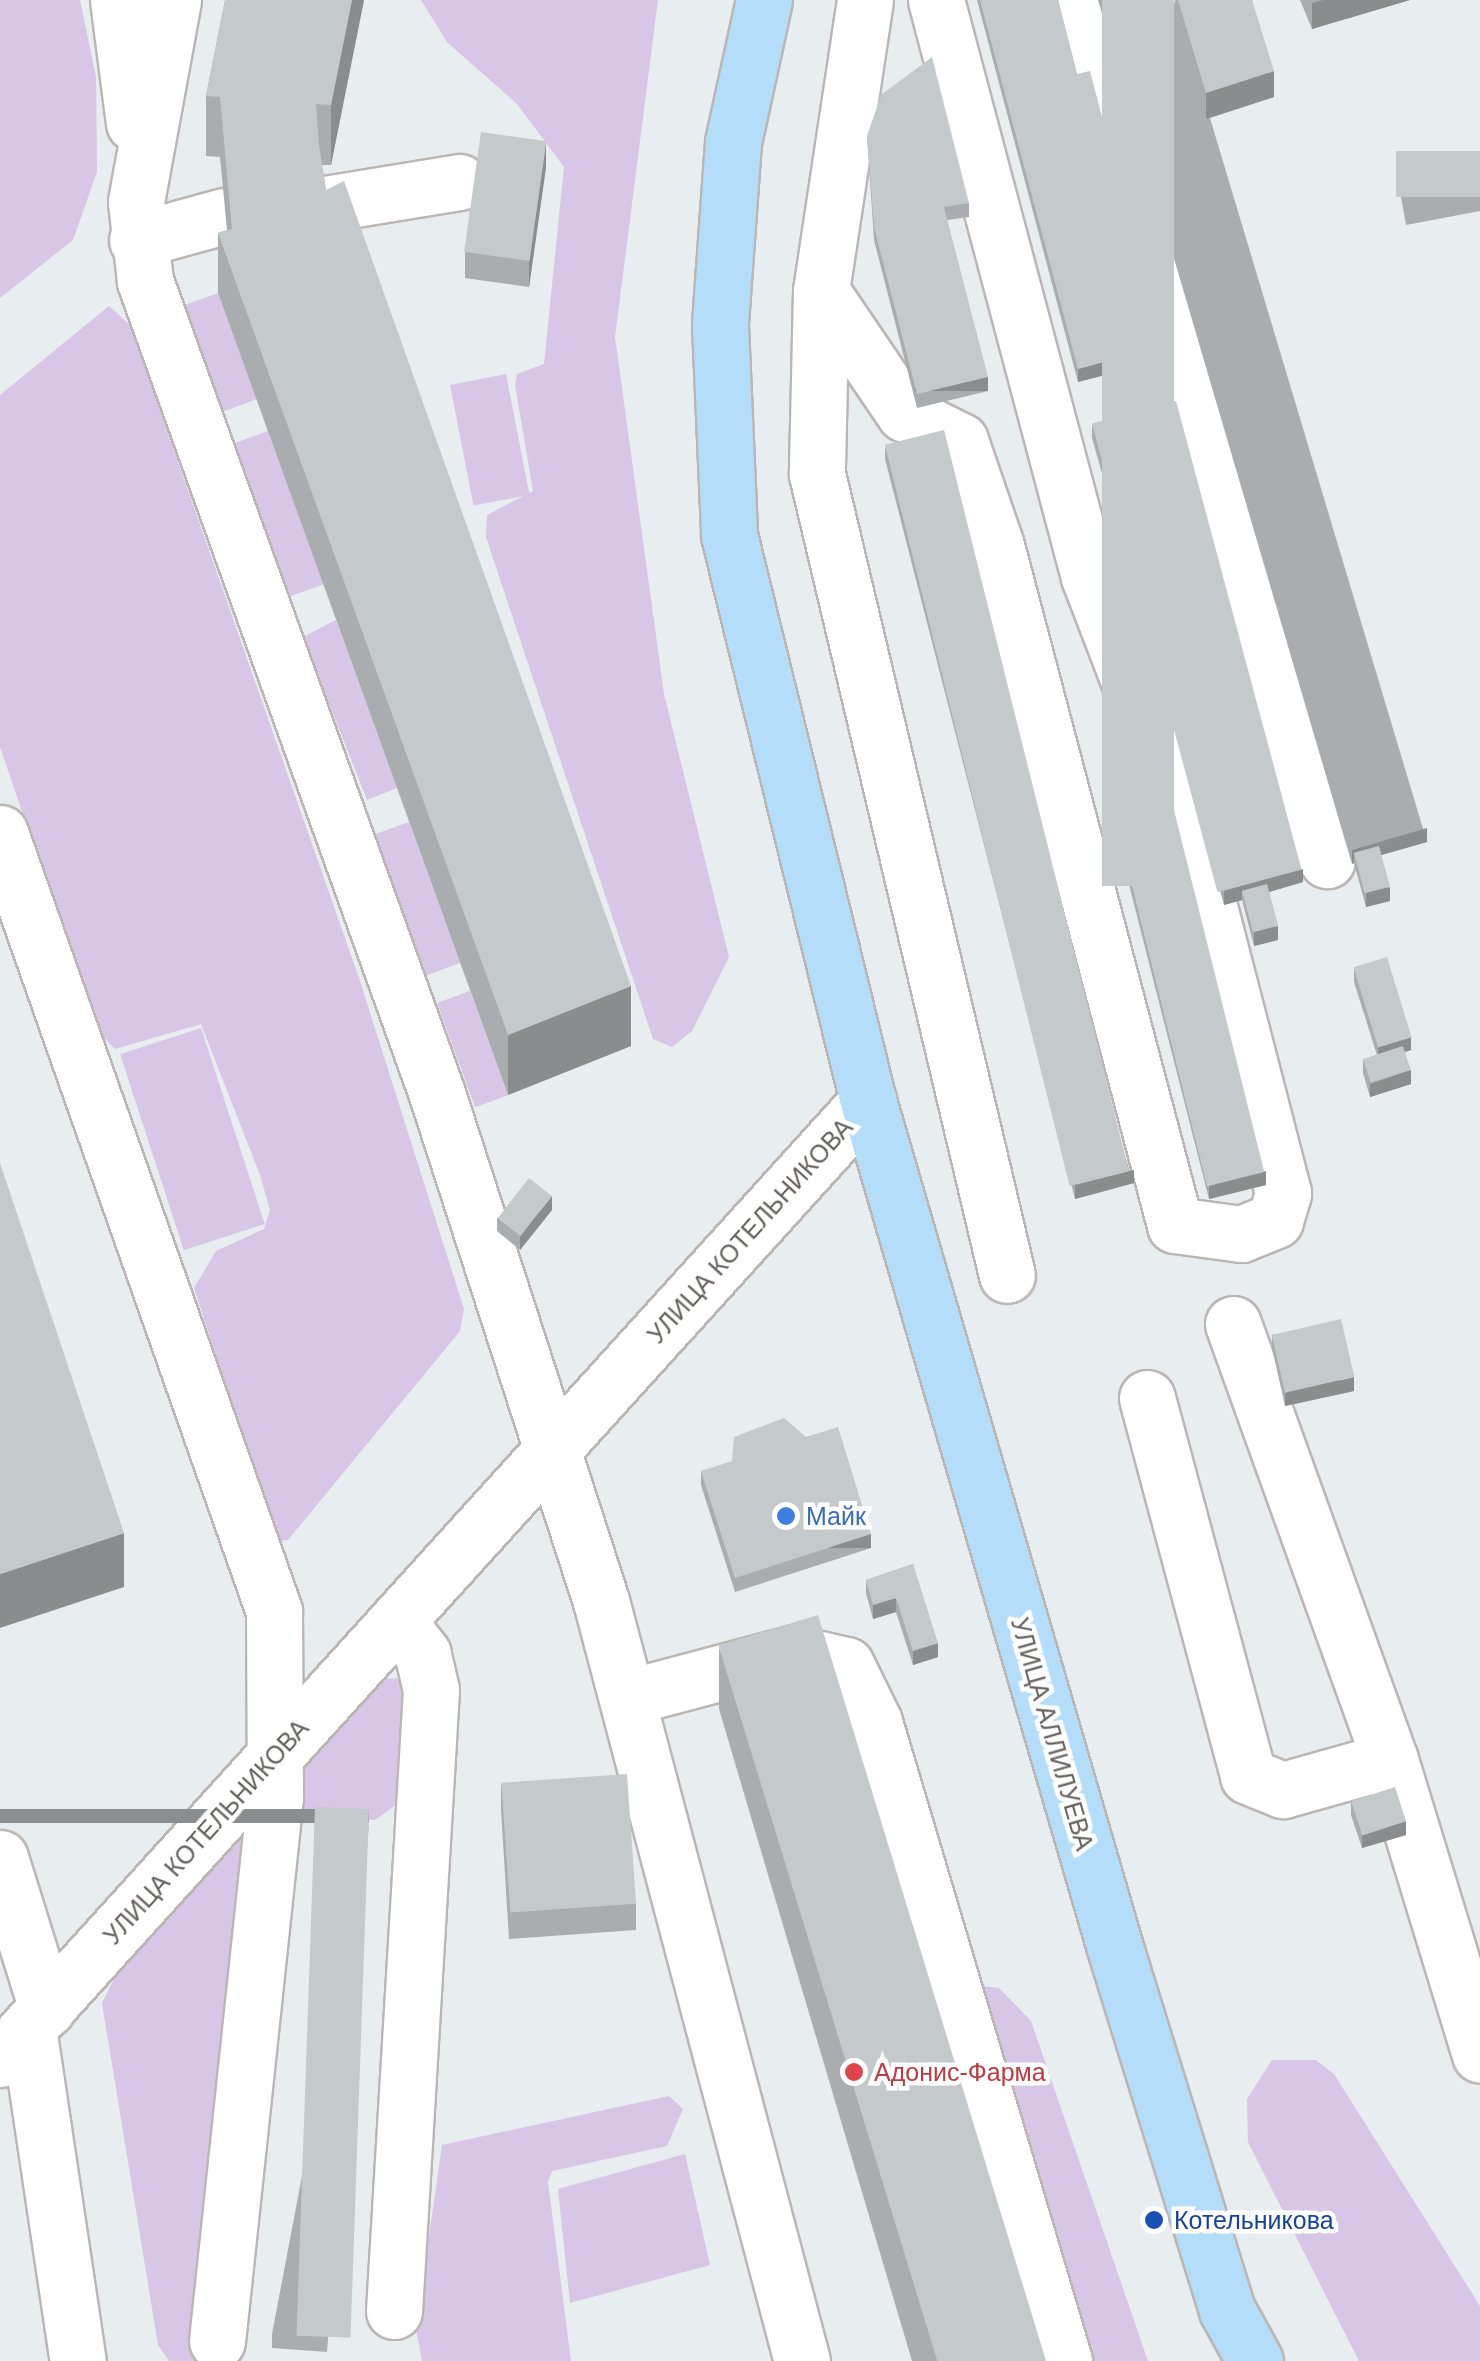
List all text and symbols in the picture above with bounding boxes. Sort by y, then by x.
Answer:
street label: УЛИЦА КОТЕЛЬНИКОВА [641,1112,859,1350]
place label: Майк [806,1501,866,1531]
marker: Майк [775,1505,797,1527]
street label: УЛИЦА АЛЛИЛУЕВА [1004,1614,1100,1854]
street label: УЛИЦА КОТЕЛЬНИКОВА [97,1713,315,1951]
place label: Адонис-Фарма [874,2057,1046,2087]
marker: Адонис-Фарма [843,2061,865,2083]
place label: Котельникова [1174,2205,1334,2235]
marker: Котельникова [1143,2209,1165,2231]

